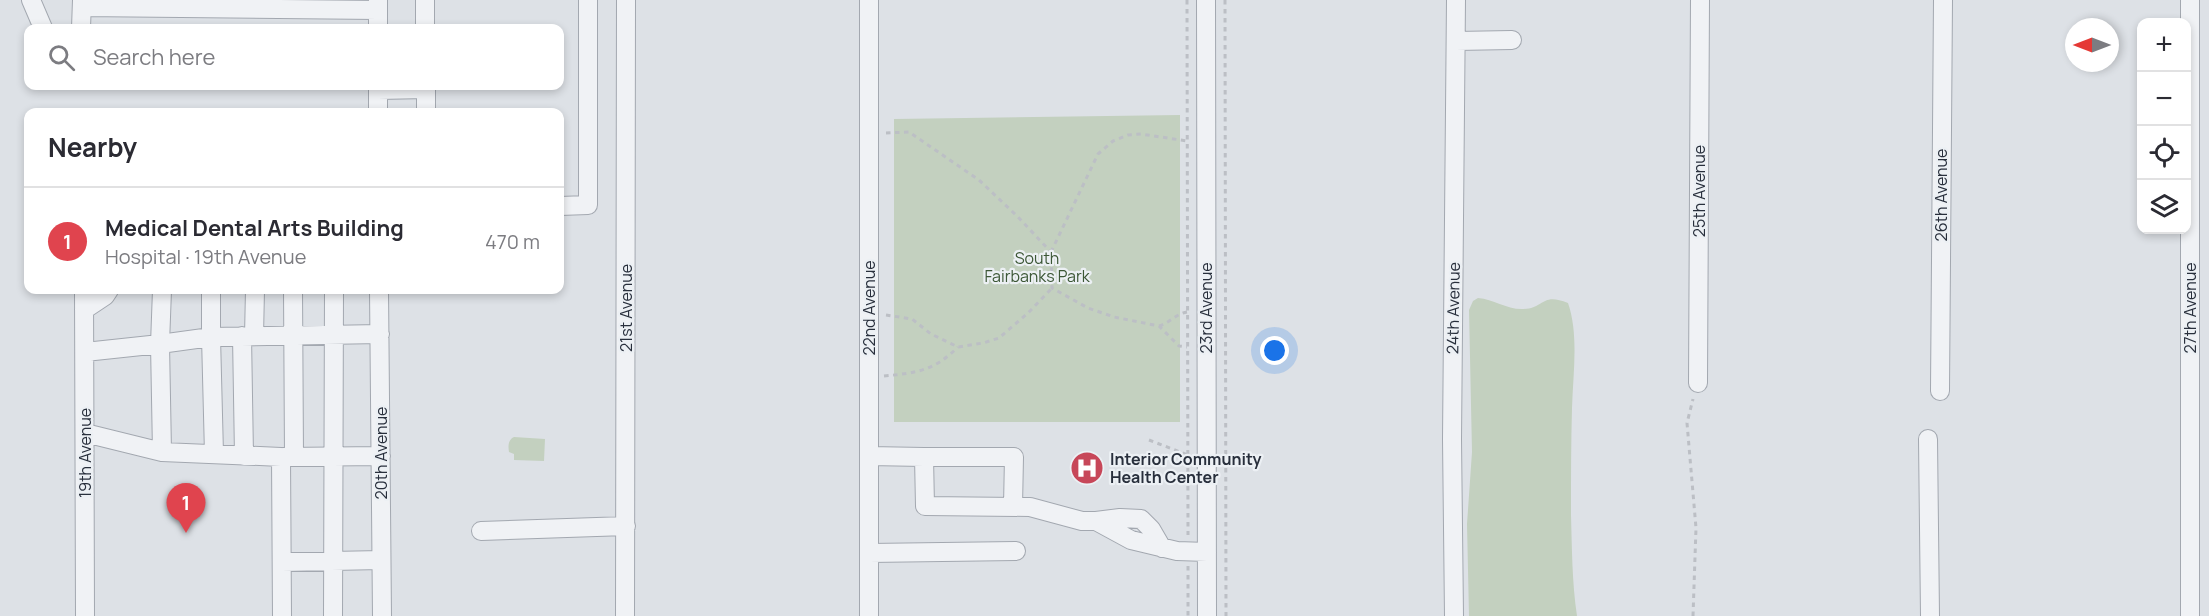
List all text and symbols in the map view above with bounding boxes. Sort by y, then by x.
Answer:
north arrow [2065,18,2119,72]
map controls [2137,18,2191,234]
button: + [2137,18,2191,72]
search box [24,24,564,90]
icon: search [45,41,78,74]
text: Search here [93,42,215,72]
button: − [2137,72,2191,126]
button: locate [2137,126,2191,180]
text: Nearby [48,129,137,165]
street label: 25th Avenue [1688,145,1710,237]
street label: 26th Avenue [1930,149,1952,241]
button: layers [2137,180,2191,234]
text: Medical Dental Arts Building [105,213,404,243]
text: 1 [63,228,72,255]
text: 470 m [485,228,540,255]
text: Hospital · 19th Avenue [105,243,306,270]
park label: South Fairbanks Park [984,247,1091,287]
street label: 22nd Avenue [858,260,880,356]
street label: 23rd Avenue [1195,262,1217,354]
street label: 24th Avenue [1441,262,1465,354]
street label: 27th Avenue [2179,262,2201,354]
street label: 21st Avenue [615,264,637,352]
your location [1260,336,1289,365]
street label: 20th Avenue [370,407,392,499]
street label: 19th Avenue [74,408,96,498]
place label: Interior Community Health Center [1110,448,1262,488]
hospital icon: Interior Community Health Center [1069,450,1105,486]
pin: 1 [166,484,206,533]

